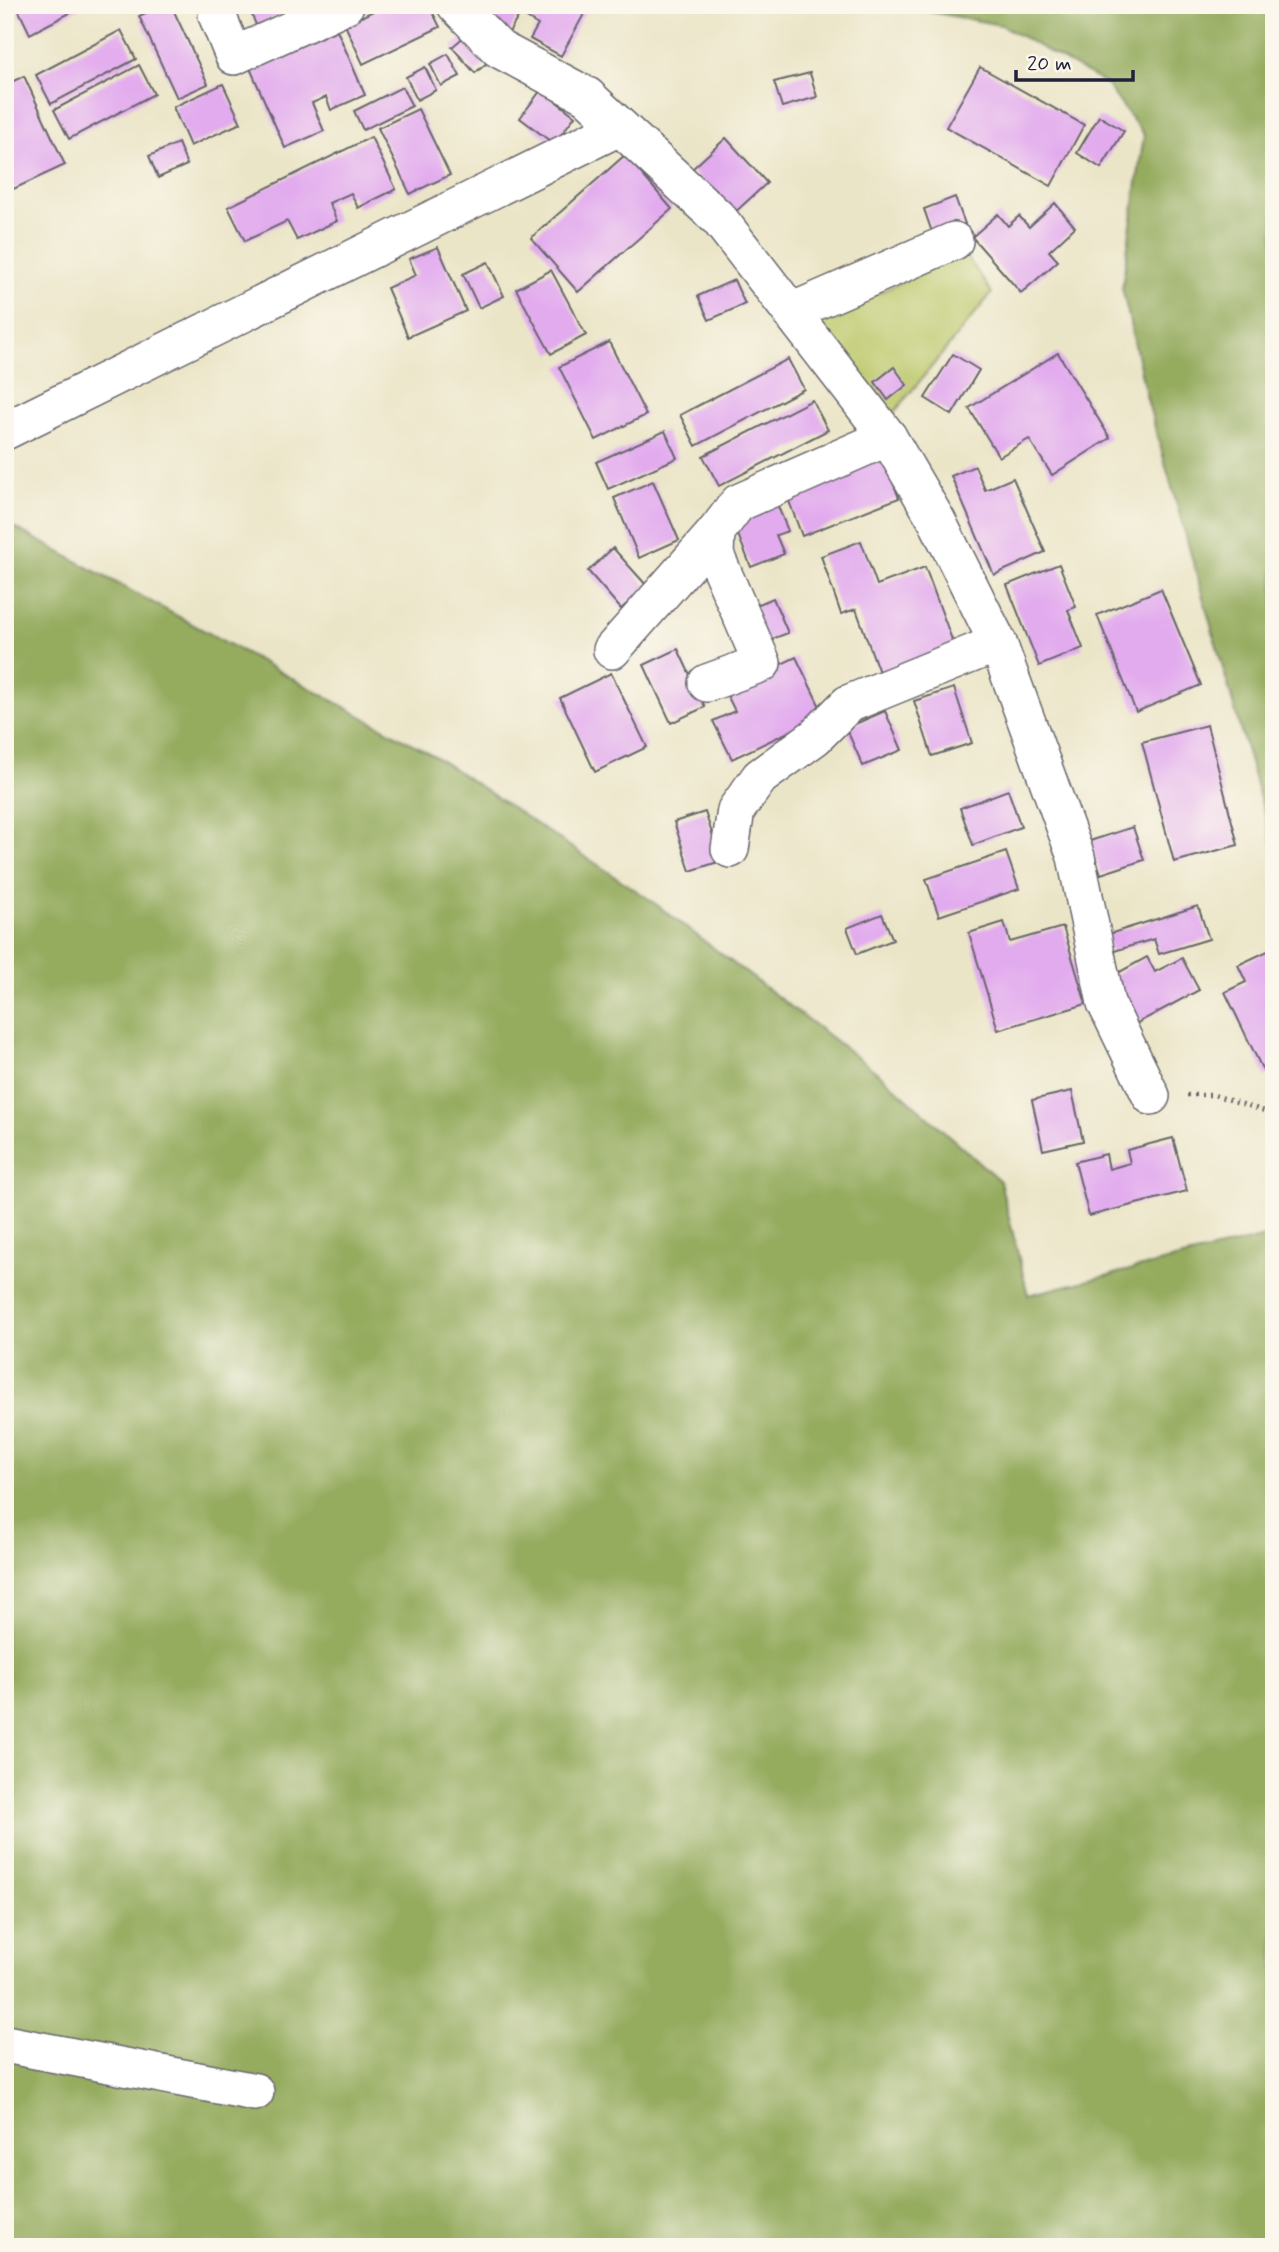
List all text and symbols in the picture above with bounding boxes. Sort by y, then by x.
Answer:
scale bar [1016,38,1134,82]
text: 20 m [1027,50,1072,78]

